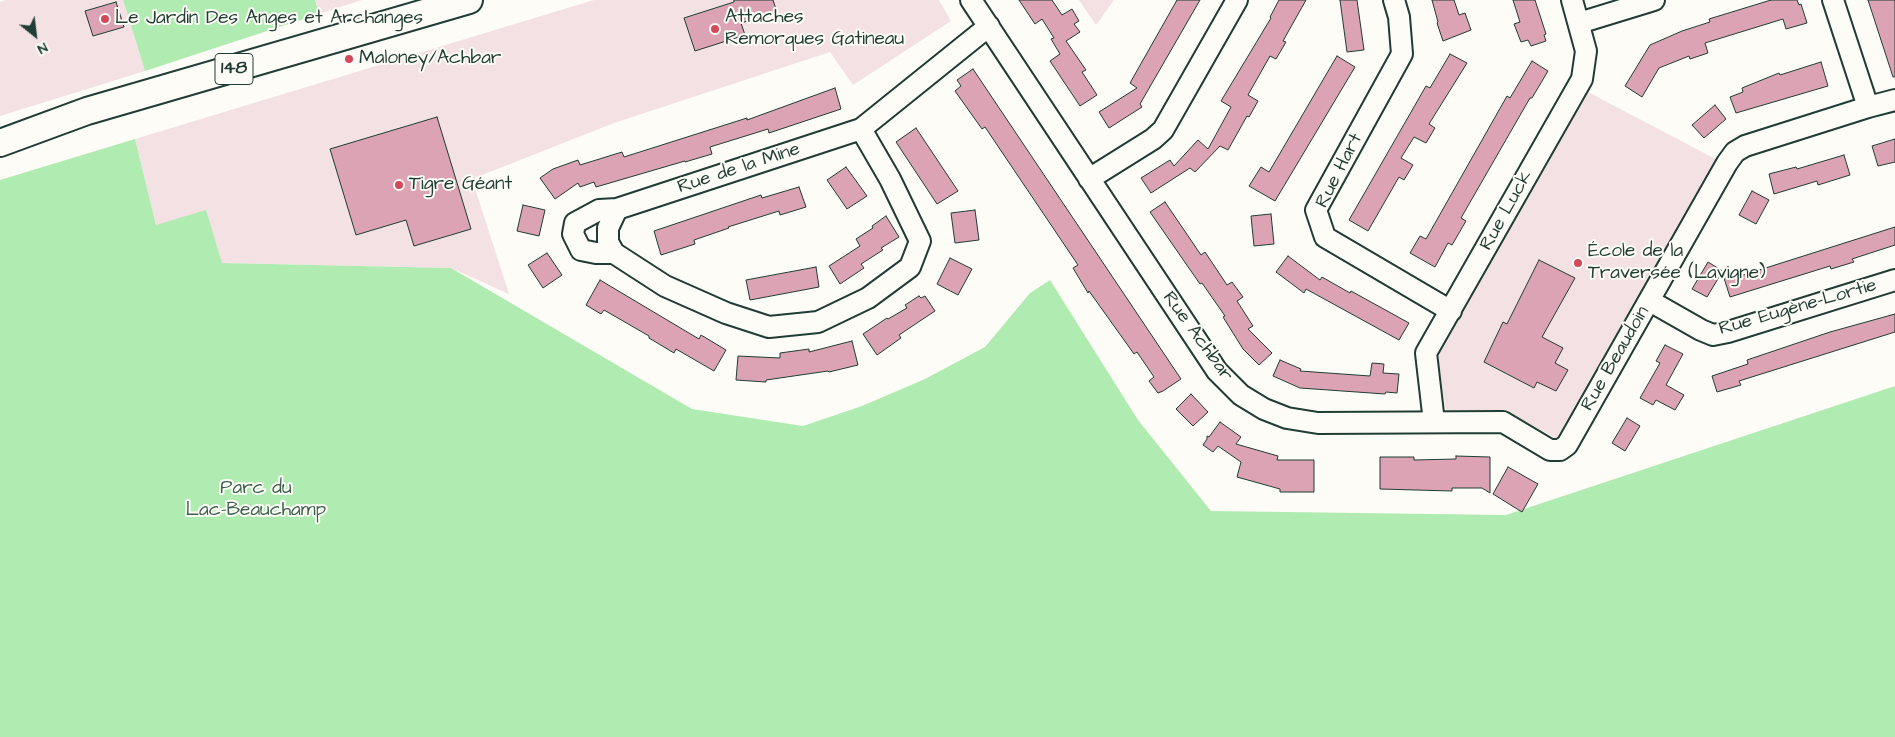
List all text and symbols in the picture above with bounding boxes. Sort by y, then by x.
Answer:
place label: Attaches Remorques Gatineau [725,7,904,51]
place label: Le Jardin Des Anges et Archanges [115,8,423,30]
north arrow [10,10,60,60]
marker: Le Jardin Des Anges et Archanges [99,13,111,25]
marker: Attaches Remorques Gatineau [709,23,721,35]
text: N [34,37,51,59]
place label: Maloney/Achbar [359,48,501,70]
marker: Maloney/Achbar [343,53,355,65]
road number: 148 [215,54,253,85]
street label: Rue Hart [1312,130,1368,212]
street label: Rue de la Mine [675,138,803,200]
street label: Rue Luck [1476,167,1538,255]
place label: Tigre Géant [409,174,512,196]
marker: Tigre Géant [393,179,405,191]
place label: École de la Traversée (Lavigne) [1588,241,1766,285]
marker: École de la Traversée (Lavigne) [1572,257,1584,269]
street label: Rue Eugène-Lortie [1717,275,1879,341]
street label: Rue Achbar [1157,288,1237,386]
street label: Rue Beaudoin [1577,303,1655,415]
park label: Parc du Lac-Beauchamp [186,478,326,522]

